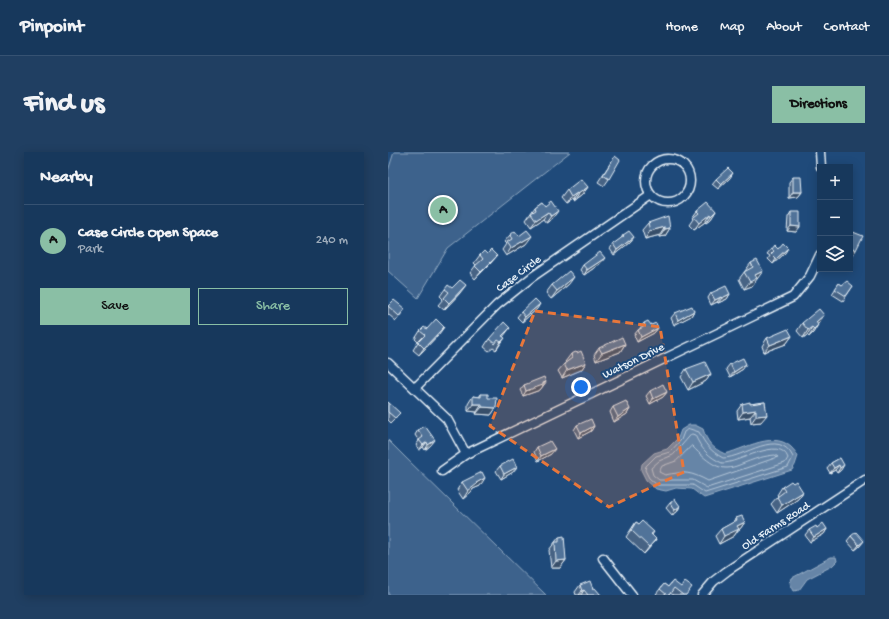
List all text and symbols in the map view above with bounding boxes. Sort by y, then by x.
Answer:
text: Pinpoint [20,16,84,39]
text: Home [666,19,698,36]
text: Map [720,19,744,36]
text: About [766,19,802,36]
text: Contact [824,19,869,36]
button: Directions [772,86,865,123]
text: Find us [24,88,104,121]
map controls [817,164,853,272]
button: + [817,164,853,200]
text: Nearby [40,168,93,188]
pin: A [430,195,456,225]
button: − [817,200,853,236]
text: Case Circle Open Space [78,224,218,242]
text: A [49,233,57,248]
text: 240 m [316,233,348,248]
button: layers [817,236,853,272]
text: Park [78,242,103,257]
street label: Case Circle [494,253,545,296]
button: Save [40,288,190,325]
button: Share [198,288,348,325]
street label: Watson Drive [601,340,668,383]
your location [571,377,591,397]
street label: Old Farms Road [739,499,814,554]

